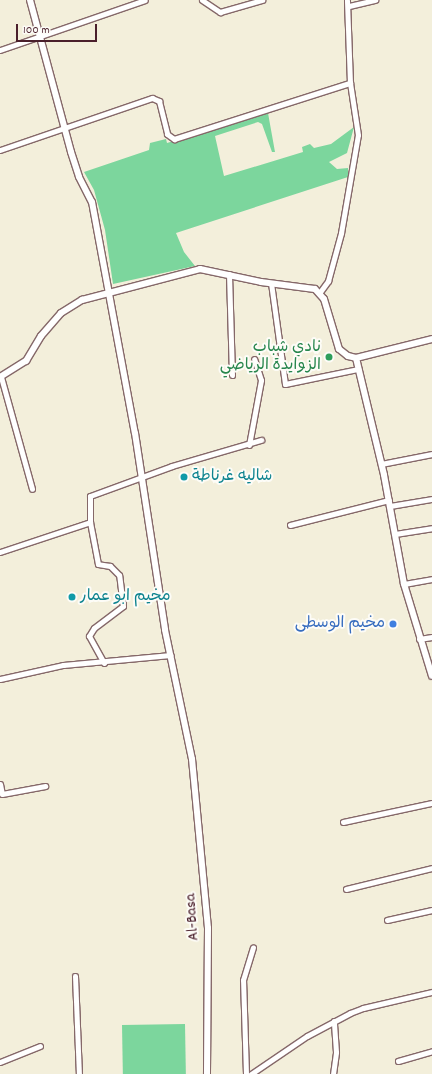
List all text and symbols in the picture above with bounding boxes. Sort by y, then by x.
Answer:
scale bar [18,16,99,42]
text: 100 m [23,22,50,39]
place label: نادي شباب الزوايدة الرياضي [220,338,321,376]
marker: نادي شباب الزوايدة الرياضي [324,352,334,362]
place label: شاليه غرناطة [192,467,272,487]
marker: شاليه غرناطة [179,472,189,482]
place label: مخيم ابو عمار [80,587,171,607]
marker: مخيم ابو عمار [67,592,77,602]
place label: مخيم الوسطى [295,614,385,634]
marker: مخيم الوسطى [388,619,398,629]
street label: Al-Basa [182,893,204,941]

